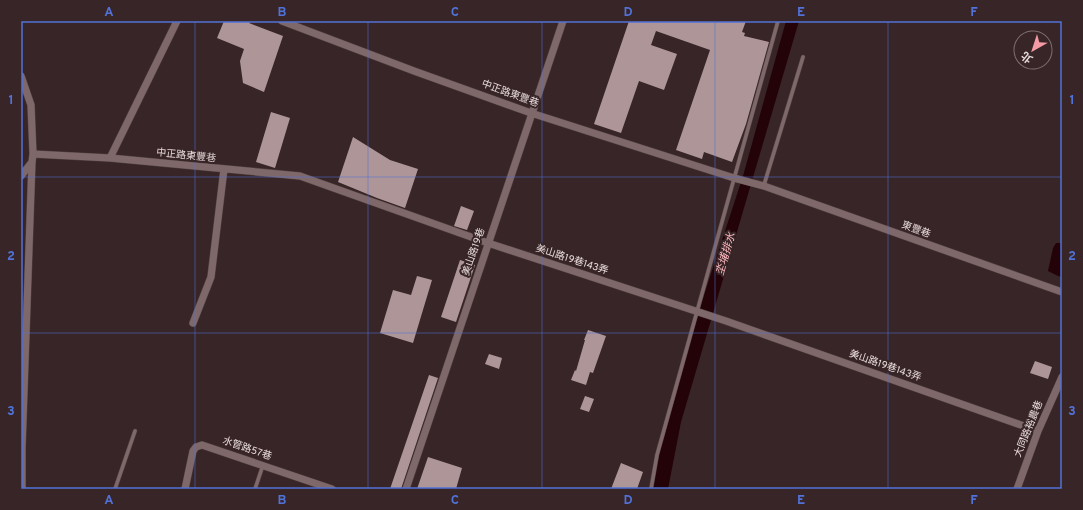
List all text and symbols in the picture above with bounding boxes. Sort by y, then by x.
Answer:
text: A [104,5,114,21]
text: B [278,5,287,21]
text: C [451,5,459,21]
text: D [623,5,633,21]
text: E [797,5,805,21]
text: F [970,5,978,21]
north arrow [1013,30,1053,70]
text: 北 [1019,48,1036,66]
street label: 中正路東豐巷 [480,78,540,110]
text: 1 [8,93,14,109]
text: 1 [1069,93,1075,109]
street label: 中正路東豐巷 [155,146,217,166]
street label: 東豐巷 [900,219,932,241]
street label: 美山路19巷 [460,226,488,278]
water label: 坔埔排水 [713,230,739,277]
street label: 美山路19巷143弄 [534,242,610,278]
text: 2 [7,249,15,265]
text: 2 [1068,249,1076,265]
street label: 美山路19巷143弄 [847,348,923,384]
street label: 大同路裕農巷 [1012,399,1046,459]
text: 3 [7,404,15,420]
text: 3 [1068,404,1076,420]
street label: 水管路57巷 [221,434,273,464]
text: A [104,493,114,509]
text: B [278,493,287,509]
text: C [451,493,459,509]
text: D [623,493,633,509]
text: E [797,493,805,509]
text: F [970,493,978,509]

